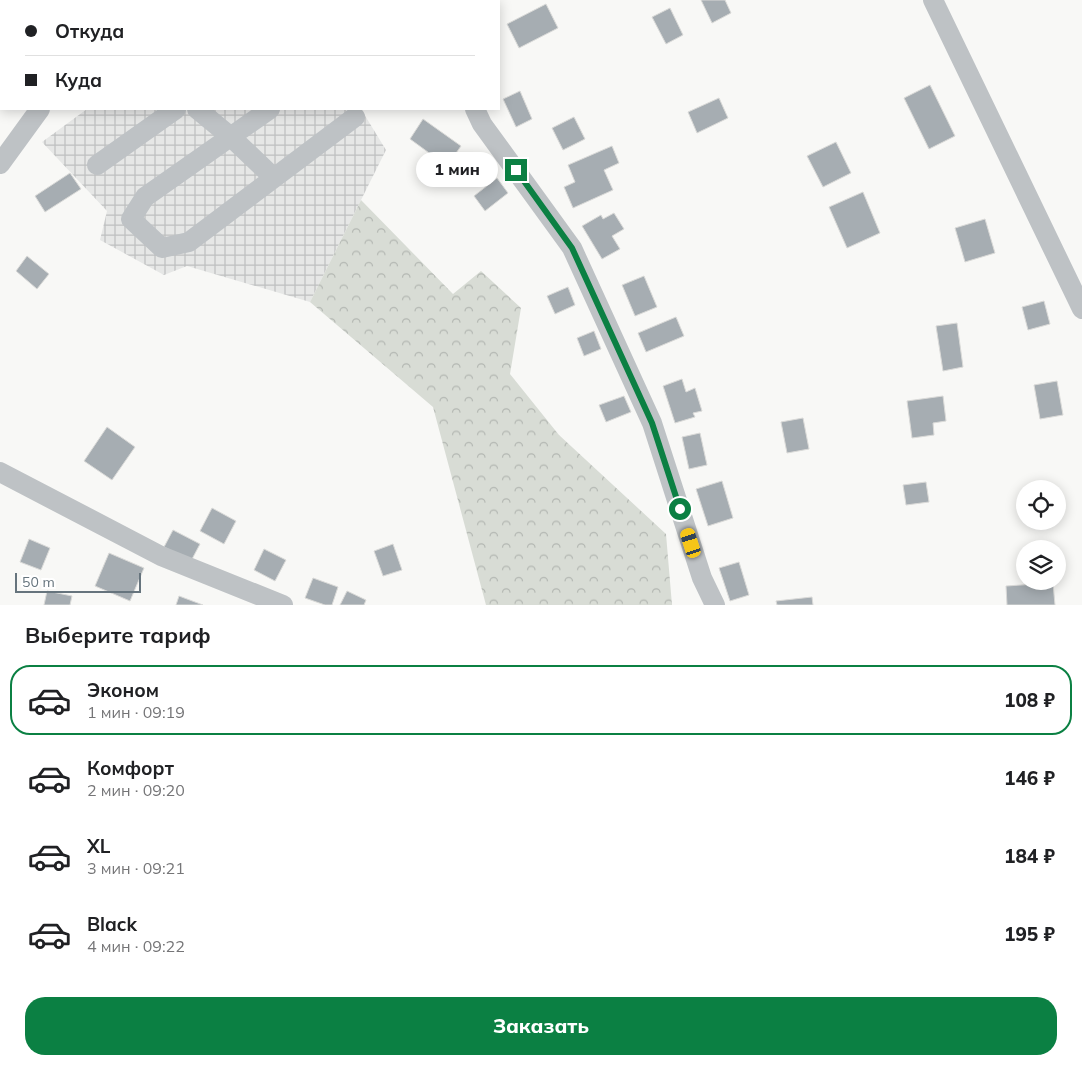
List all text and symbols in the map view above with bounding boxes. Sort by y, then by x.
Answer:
text: Откуда [55,19,124,43]
text: Куда [55,68,102,92]
callout: 1 мин [416,152,498,188]
text: 1 мин [434,159,480,179]
route end [505,159,527,181]
map controls [1016,480,1066,590]
button: locate [1016,480,1066,530]
route start [669,498,691,520]
car [679,526,702,560]
button: layers [1016,540,1066,590]
scale bar [15,570,141,593]
text: 50 m [22,573,55,591]
text: Выберите тариф [25,621,211,649]
icon: car [27,678,72,723]
text: Эконом [87,678,159,702]
text: 108 ₽ [1004,688,1055,712]
text: 1 мин · 09:19 [87,702,185,722]
icon: car [27,756,72,801]
text: Комфорт [87,756,174,780]
text: 146 ₽ [1004,766,1055,790]
text: 2 мин · 09:20 [87,780,185,800]
icon: car [27,834,72,879]
text: XL [87,834,110,858]
text: 184 ₽ [1004,844,1055,868]
text: 3 мин · 09:21 [87,858,185,878]
icon: car [27,912,72,957]
text: Black [87,912,137,936]
text: 195 ₽ [1004,922,1055,946]
text: 4 мин · 09:22 [87,936,185,956]
button: Заказать [25,997,1057,1055]

